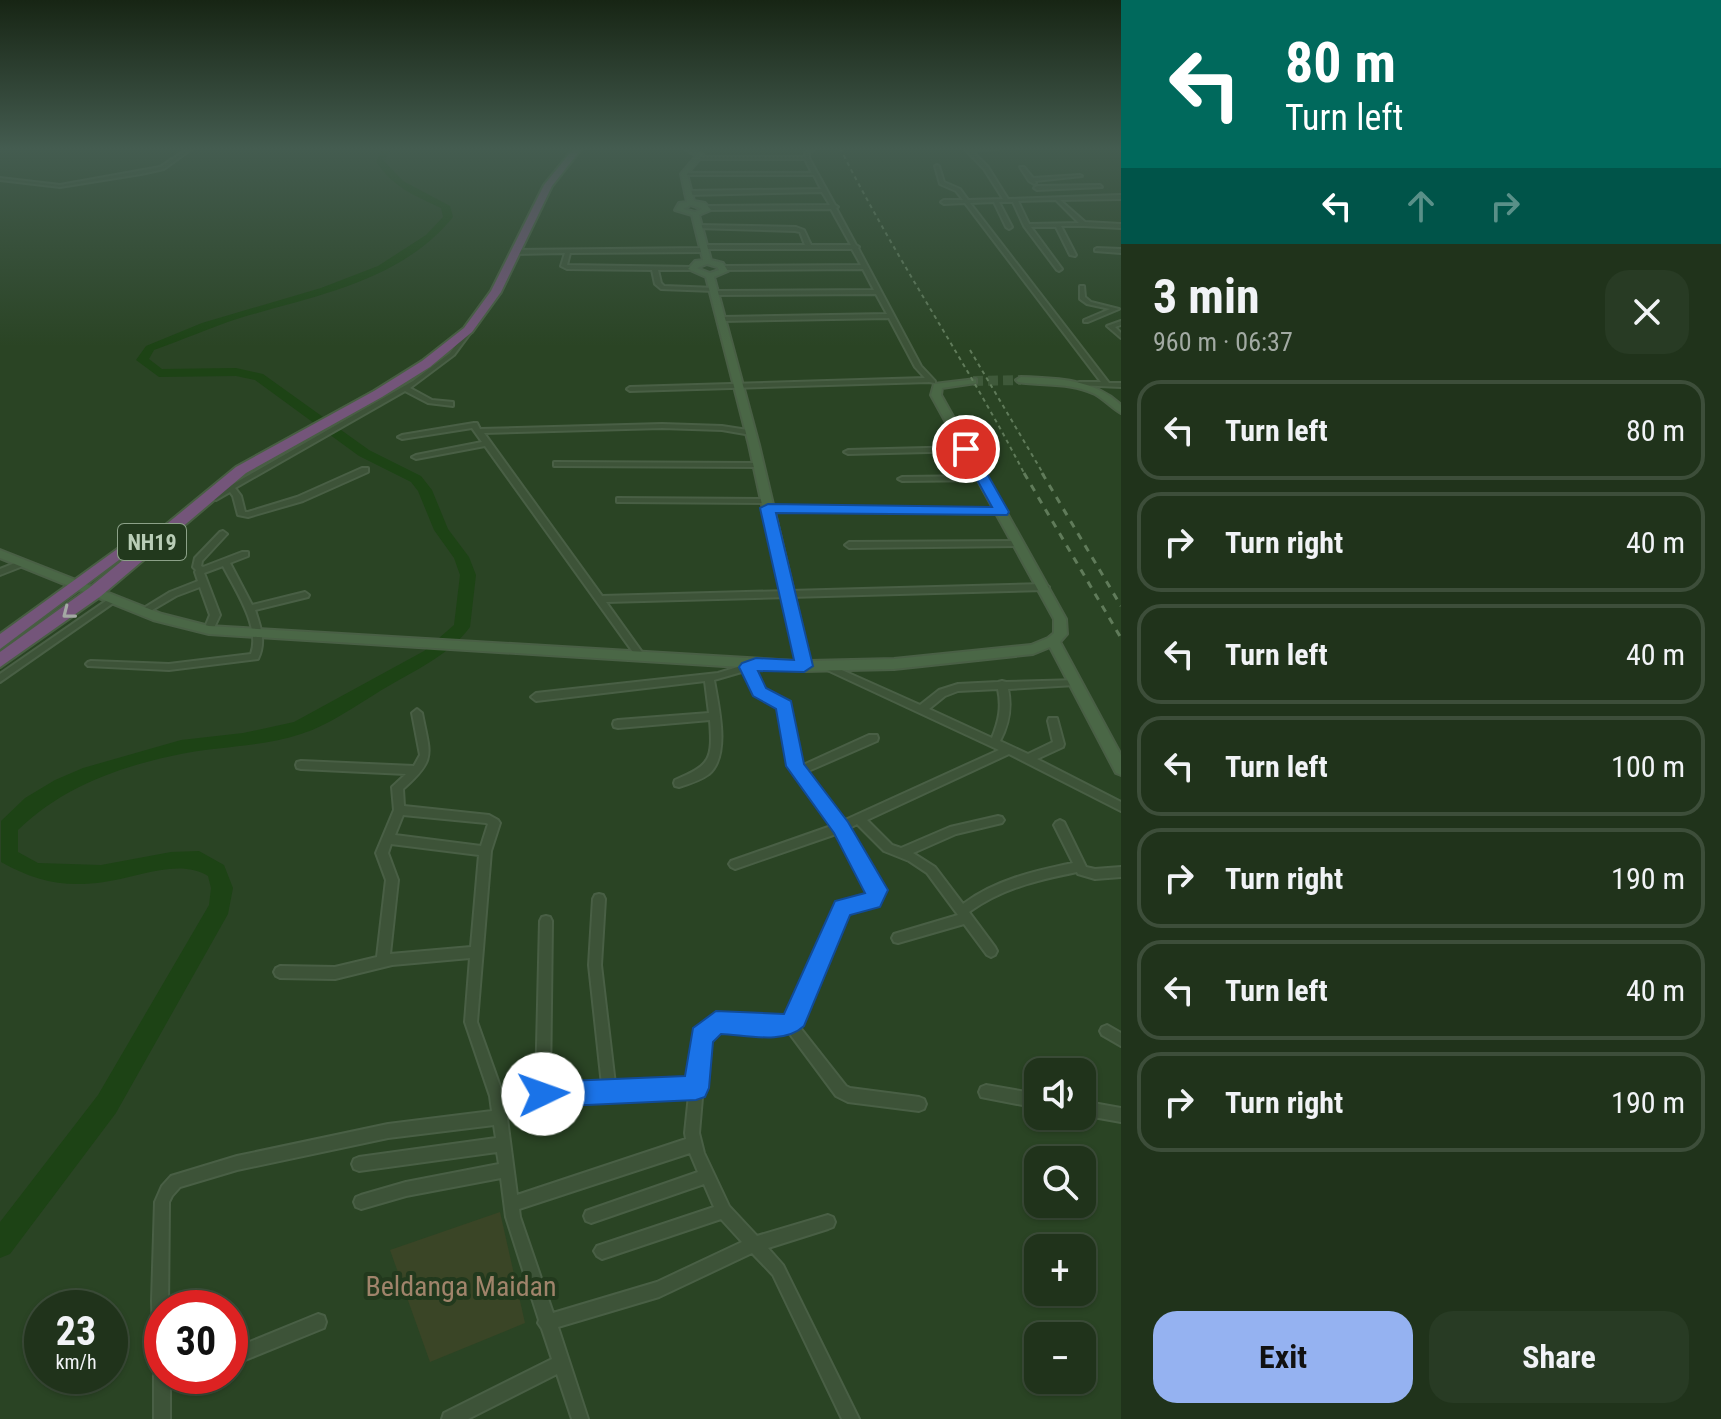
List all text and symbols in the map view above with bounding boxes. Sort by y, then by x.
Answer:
text: 80 m [1285,30,1396,96]
icon: left [1153,32,1257,136]
text: Turn left [1285,97,1403,139]
icon: left [1315,184,1359,228]
icon: ahead [1399,184,1443,228]
icon: right [1483,184,1527,228]
text: 3 min [1153,268,1260,325]
button: close [1605,270,1689,354]
text: 960 m · 06:37 [1153,327,1293,357]
icon: left [1157,408,1201,452]
text: Turn left [1225,413,1328,448]
text: 80 m [1626,413,1685,448]
pin [932,415,1000,483]
icon: arrive [944,427,988,471]
icon: right [1157,520,1201,564]
road number: NH19 [118,524,186,560]
text: Turn right [1225,525,1343,560]
text: 40 m [1626,525,1685,560]
one-way arrow [62,603,77,617]
icon: left [1157,632,1201,676]
text: Turn left [1225,637,1328,672]
text: 40 m [1626,637,1685,672]
icon: left [1157,744,1201,788]
text: Turn left [1225,749,1328,784]
text: 100 m [1611,749,1685,784]
icon: right [1157,856,1201,900]
text: Turn right [1225,861,1343,896]
text: 190 m [1611,861,1685,896]
icon: left [1157,968,1201,1012]
text: Turn left [1225,973,1328,1008]
text: 40 m [1626,973,1685,1008]
position arrow [501,1052,585,1136]
map controls [1024,1058,1096,1394]
button: sound [1024,1058,1096,1130]
icon: right [1157,1080,1201,1124]
text: Turn right [1225,1085,1343,1120]
text: 190 m [1611,1085,1685,1120]
button: search [1024,1146,1096,1218]
button: + [1024,1234,1096,1306]
park label: Beldanga Maidan [365,1270,557,1303]
speed limit sign: 30 [144,1290,248,1394]
text: 23 [56,1308,96,1355]
button: Exit [1153,1311,1413,1403]
button: Share [1429,1311,1689,1403]
button: − [1024,1322,1096,1394]
text: km/h [55,1350,97,1374]

